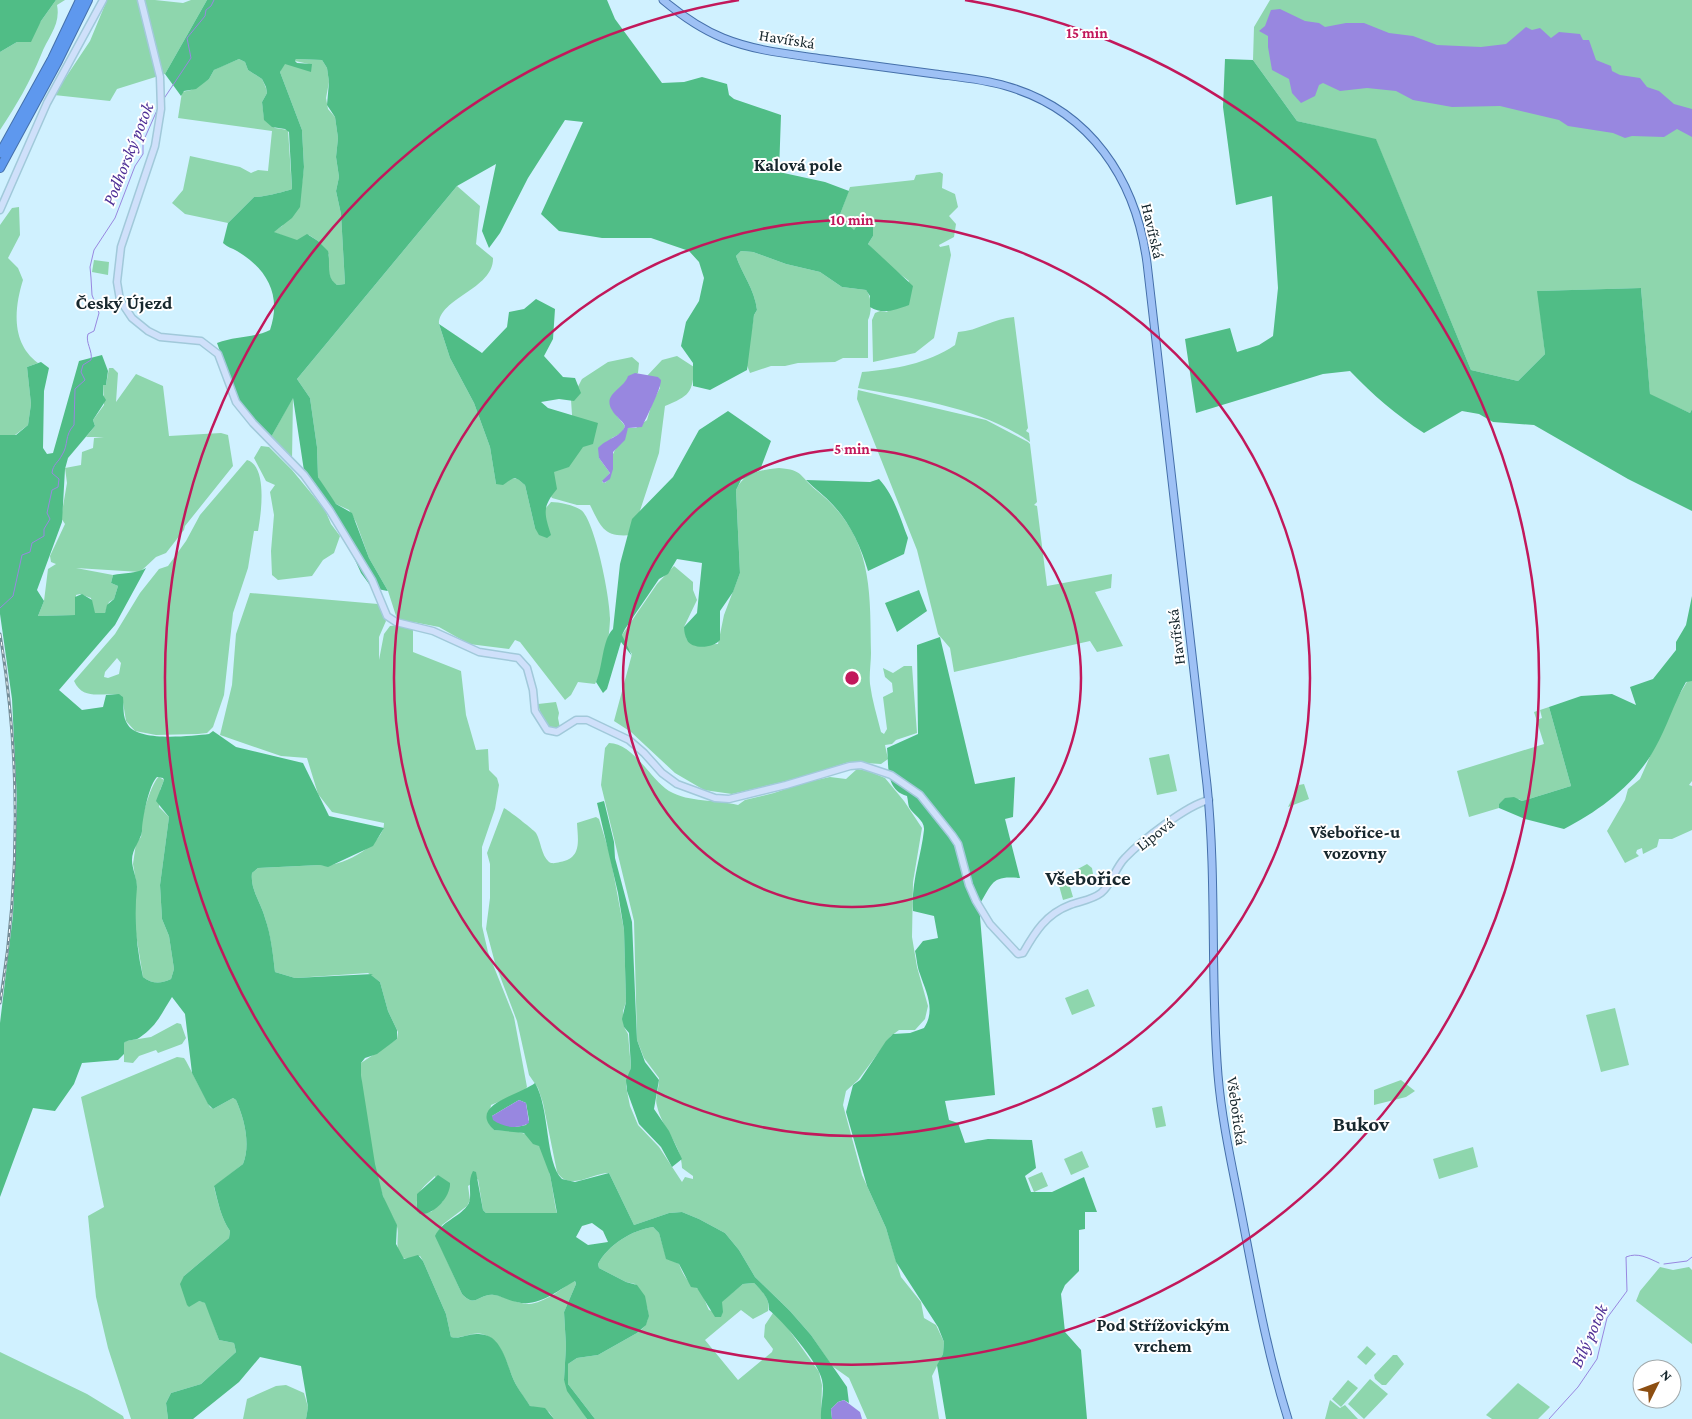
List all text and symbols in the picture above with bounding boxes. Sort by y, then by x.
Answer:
text: 15 min [1066,25,1108,41]
street label: Havířská [758,26,817,52]
water label: Podhorský potok [98,99,158,208]
district label: Kalová pole [754,155,842,175]
street label: Havířská [1138,202,1168,261]
text: 10 min [830,212,874,228]
district label: Český Újezd [76,292,173,314]
text: 5 min [834,441,870,457]
street label: Havířská [1164,607,1188,666]
centre of rings [843,669,861,687]
street label: Lipová [1133,814,1178,855]
district label: Všebořice-u vozovny [1309,822,1401,863]
district label: Všebořice [1044,866,1131,890]
street label: Všebořická [1224,1076,1250,1147]
district label: Bukov [1333,1112,1390,1136]
water label: Bílý potok [1566,1300,1612,1371]
district label: Pod Střížovickým vrchem [1096,1315,1230,1356]
north arrow [1632,1359,1682,1409]
text: N [1658,1366,1676,1385]

